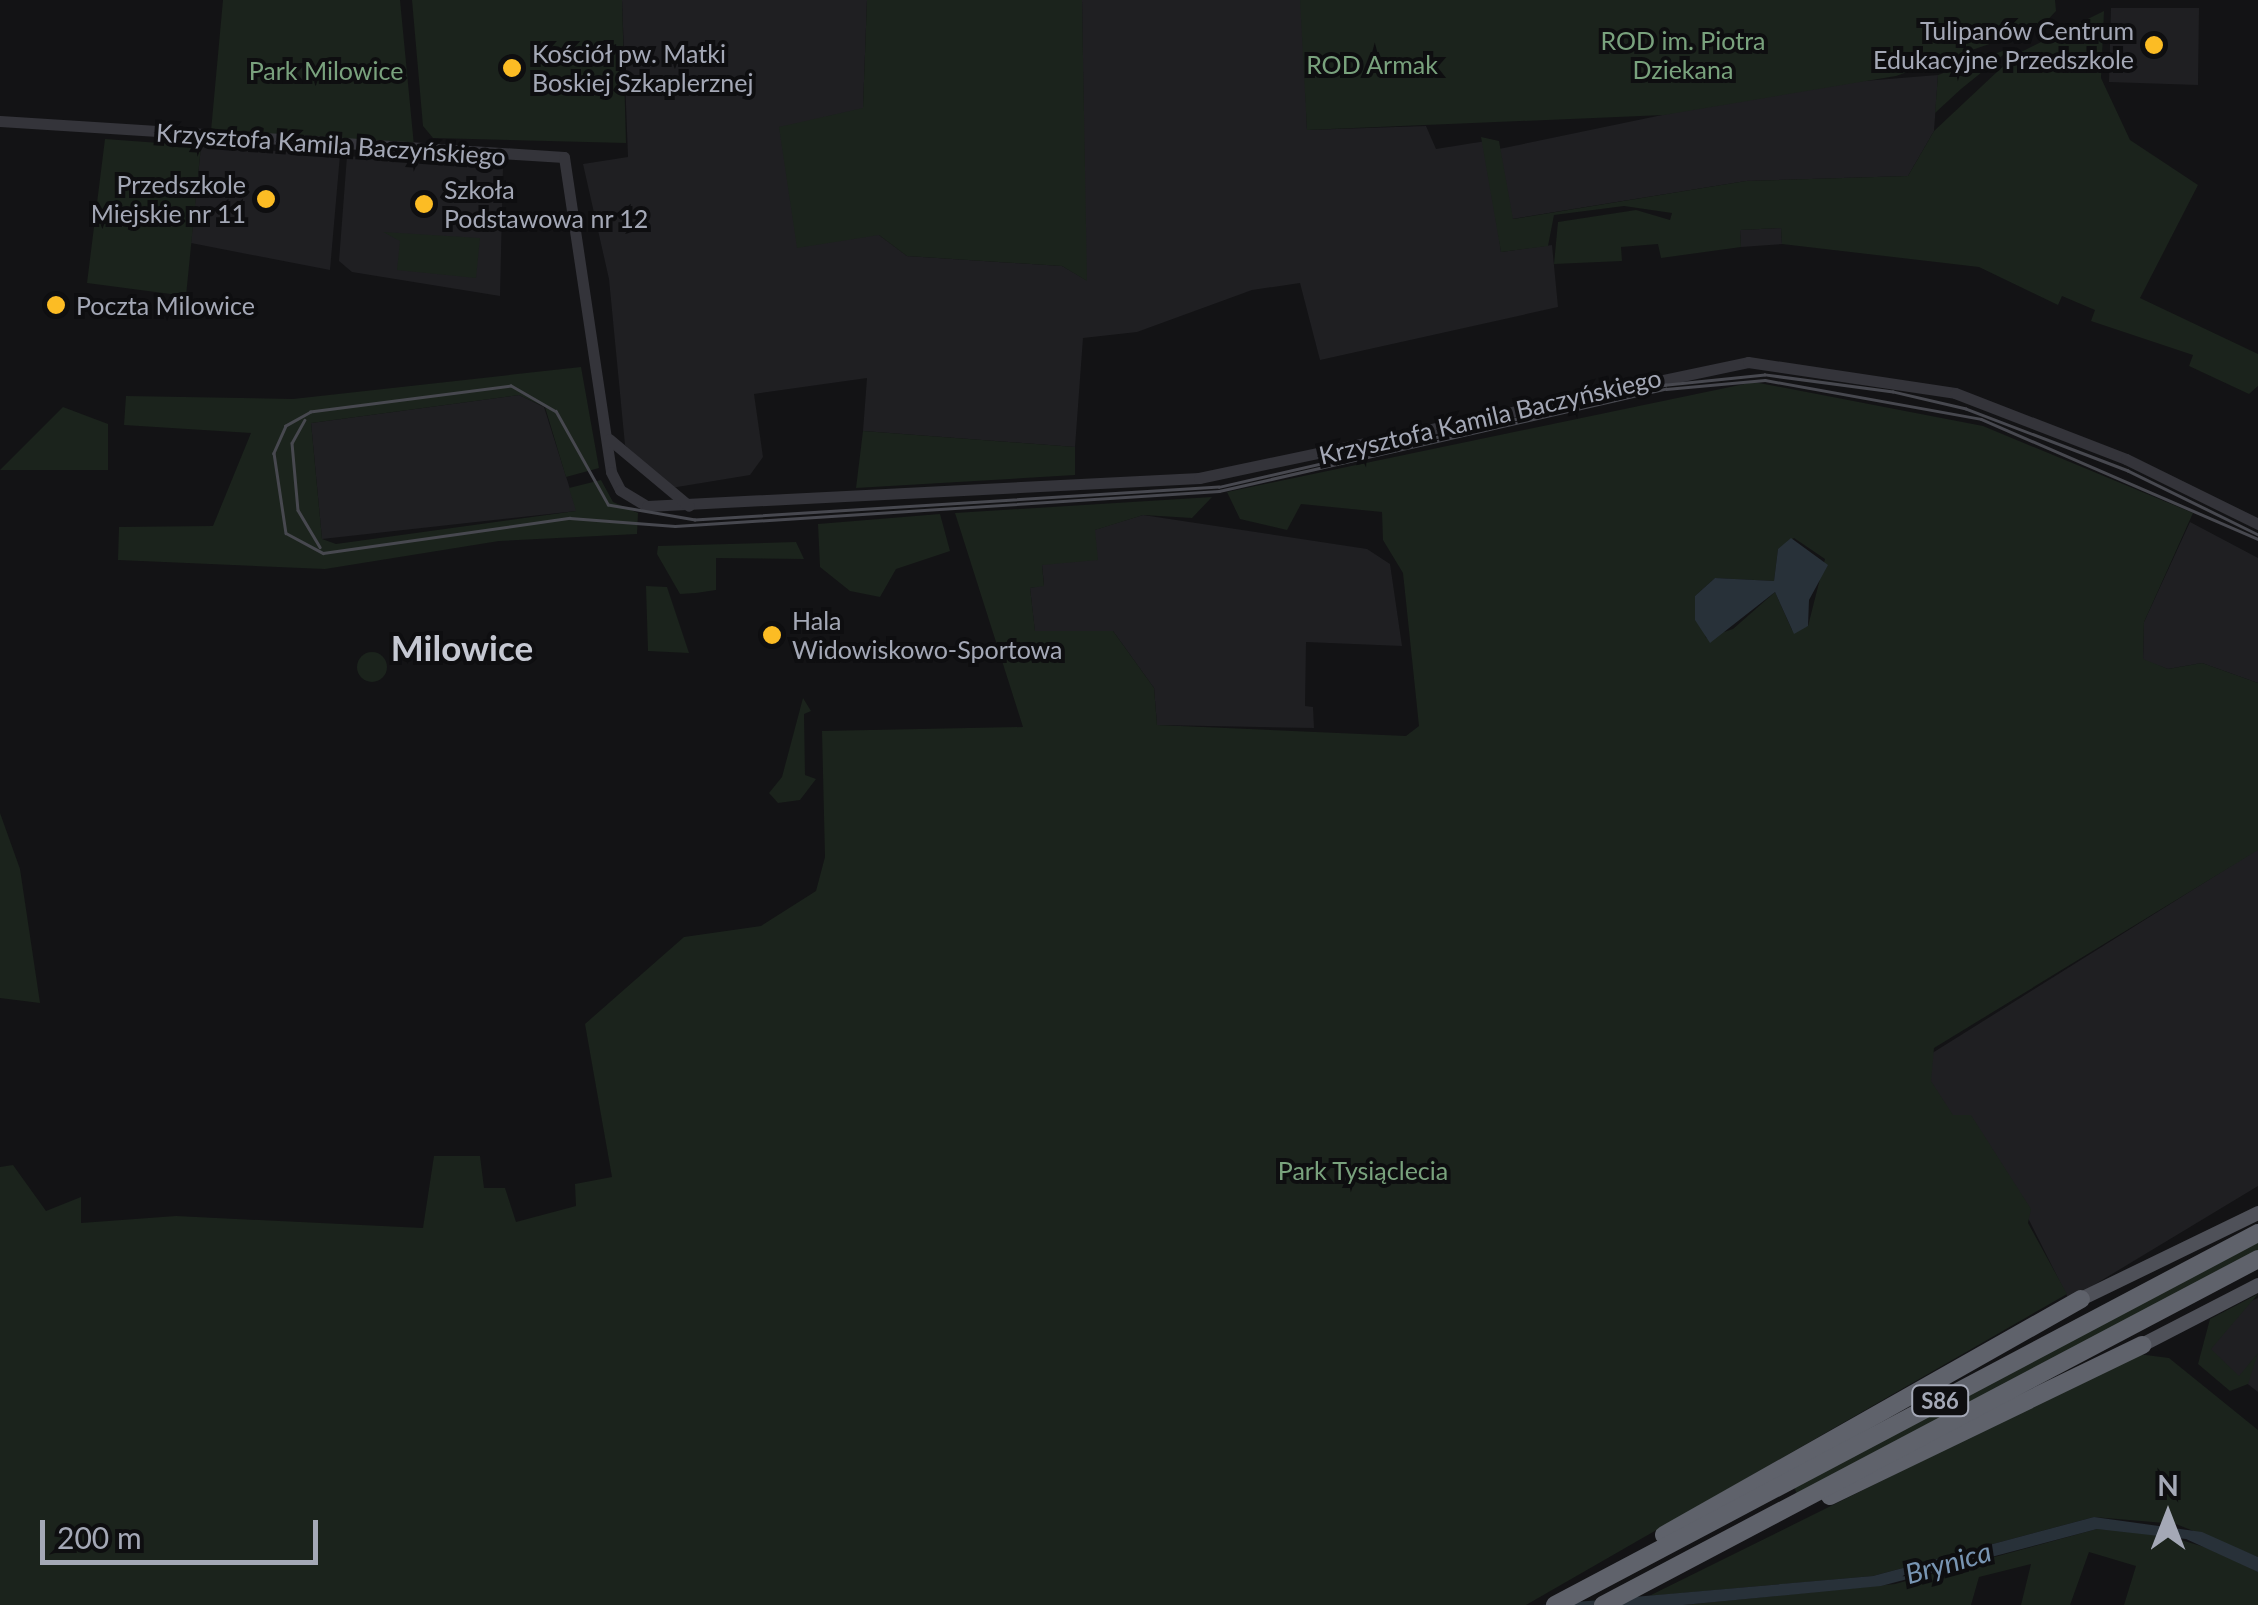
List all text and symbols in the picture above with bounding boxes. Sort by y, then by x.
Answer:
place label: Tulipanów Centrum Edukacyjne Przedszkole [1873,16,2134,75]
park label: ROD im. Piotra Dziekana [1601,26,1765,85]
marker: Tulipanów Centrum Edukacyjne Przedszkole [2143,34,2165,56]
place label: Kościół pw. Matki Boskiej Szkaplerznej [532,39,753,98]
park label: ROD Armak [1306,49,1438,79]
park label: Park Milowice [249,55,403,85]
marker: Kościół pw. Matki Boskiej Szkaplerznej [501,57,523,79]
street label: Krzysztofa Kamila Baczyńskiego [155,117,507,171]
place label: Przedszkole Miejskie nr 11 [90,170,246,229]
place label: Szkoła Podstawowa nr 12 [444,175,649,234]
marker: Przedszkole Miejskie nr 11 [255,188,277,210]
marker: Szkoła Podstawowa nr 12 [413,193,435,215]
place label: Poczta Milowice [76,290,255,320]
marker: Poczta Milowice [45,294,67,316]
street label: Krzysztofa Kamila Baczyńskiego [1316,362,1664,470]
place label: Hala Widowiskowo-Sportowa [792,606,1063,665]
marker: Hala Widowiskowo-Sportowa [761,624,783,646]
district label: Milowice [391,626,533,668]
park label: Park Tysiąclecia [1277,1155,1449,1185]
road number: S86 [1910,1384,1970,1418]
north arrow [2118,1465,2218,1565]
text: N [2157,1468,2179,1502]
scale bar [45,1500,322,1562]
text: 200 m [57,1519,142,1555]
water label: Brynica [1901,1534,1995,1590]

